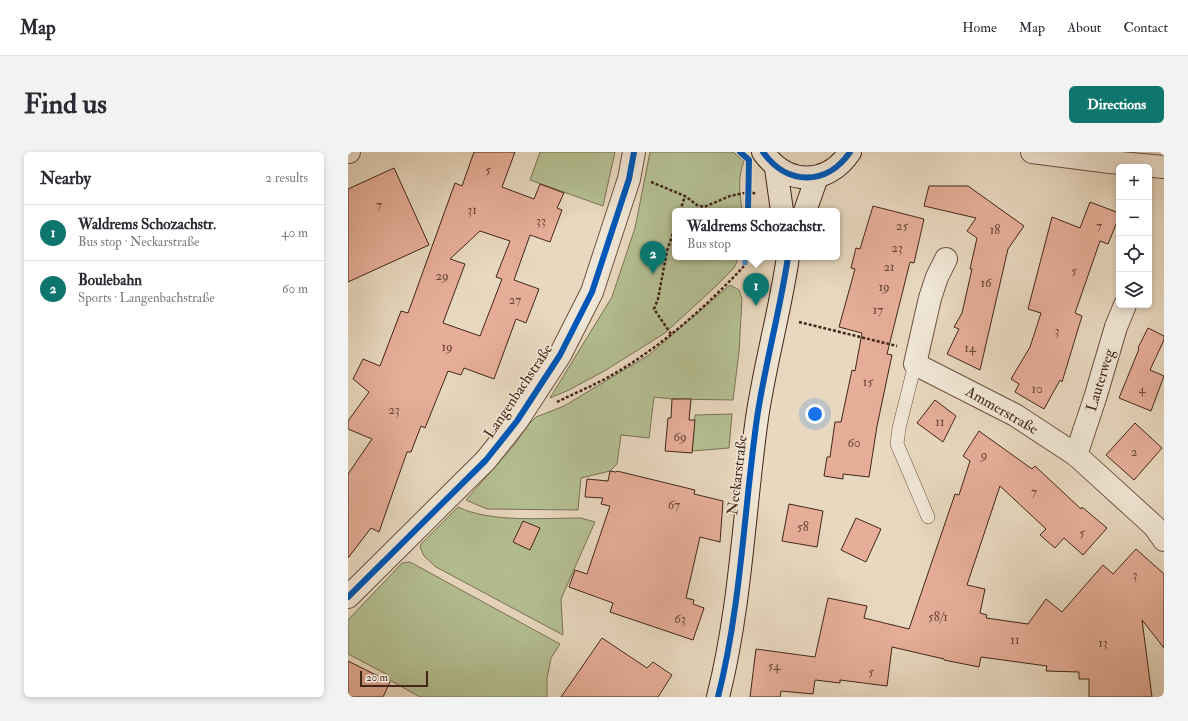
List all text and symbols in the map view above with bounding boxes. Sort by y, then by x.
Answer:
text: Map [20,16,56,40]
text: Home [962,19,997,36]
text: Map [1019,19,1045,36]
text: About [1067,19,1101,36]
text: Contact [1123,19,1168,36]
button: Directions [1069,86,1164,123]
text: Find us [24,87,107,122]
house number: 5 [485,162,491,178]
map controls [1116,164,1152,308]
button: + [1116,164,1152,200]
text: Nearby [40,168,91,189]
text: 2 results [265,170,308,186]
house number: 7 [376,197,382,213]
button: − [1116,200,1152,236]
house number: 31 [467,202,477,218]
popup [672,208,840,260]
house number: 33 [536,213,546,229]
text: Waldrems Schozachstr. [78,215,216,234]
text: Waldrems Schozachstr. [687,217,825,236]
house number: 25 [896,218,908,234]
house number: 7 [1096,218,1102,234]
house number: 18 [990,222,1000,238]
text: 1 [51,225,55,241]
text: 40 m [282,225,308,241]
text: Bus stop · Neckarstraße [78,234,200,250]
text: Bus stop [687,236,731,252]
button: locate [1116,236,1152,272]
house number: 23 [891,240,903,256]
pin: 2 [640,241,666,274]
house number: 21 [883,259,895,275]
house number: 5 [1071,263,1077,279]
house number: 29 [435,268,449,284]
text: Boulebahn [78,271,142,290]
button: layers [1116,272,1152,308]
pin: 1 [743,273,769,306]
house number: 16 [980,275,993,291]
house number: 19 [878,279,890,295]
text: 2 [50,281,56,297]
text: 60 m [282,281,308,297]
text: Sports · Langenbachstraße [78,290,215,306]
house number: 27 [509,292,521,308]
house number: 17 [873,302,883,318]
house number: 3 [1055,323,1060,339]
house number: 19 [441,339,453,355]
house number: 14 [964,340,977,356]
street label: Langenbachstraße [480,341,557,442]
street label: Lauterweg [1082,346,1119,414]
house number: 15 [863,374,873,390]
house number: 10 [1031,381,1043,397]
house number: 4 [1138,381,1146,397]
street label: Ammerstraße [961,382,1041,439]
house number: 23 [388,402,400,418]
your location [805,404,825,424]
house number: 11 [935,414,945,430]
house number: 69 [673,429,687,445]
street label: Neckarstraße [723,434,752,516]
house number: 60 [847,435,861,451]
house number: 2 [1131,444,1138,460]
house number: 9 [980,447,987,463]
house number: 7 [1031,484,1037,500]
house number: 67 [668,497,680,513]
house number: 58 [797,519,809,535]
house number: 5 [1079,525,1085,541]
house number: 3 [1133,567,1138,583]
house number: 58/1 [928,609,948,625]
house number: 63 [674,611,686,627]
house number: 11 [1010,632,1020,648]
house number: 13 [1098,635,1108,651]
house number: 54 [768,658,781,674]
house number: 5 [868,664,874,680]
scale bar [360,669,428,688]
text: 20 m [366,671,388,684]

